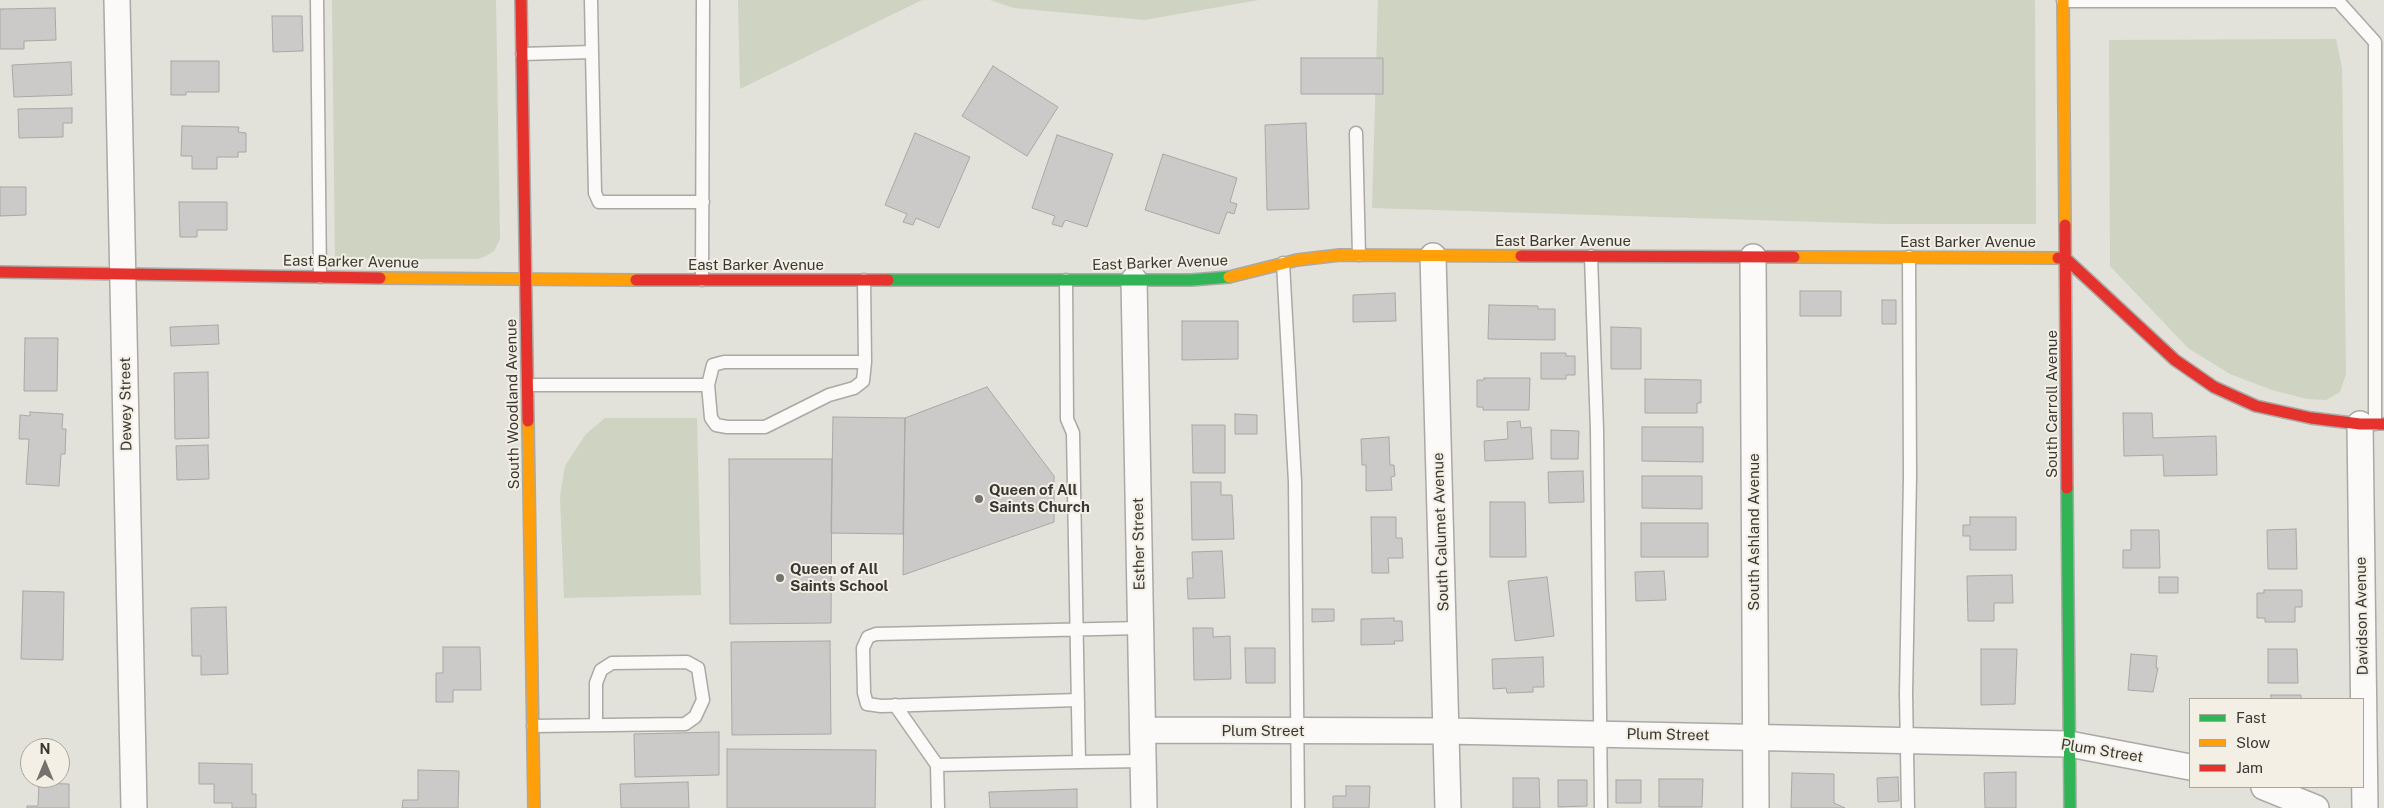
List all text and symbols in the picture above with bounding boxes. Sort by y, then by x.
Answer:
street label: East Barker Avenue [1495,232,1631,250]
street label: East Barker Avenue [1900,233,2036,251]
street label: East Barker Avenue [283,252,419,272]
street label: East Barker Avenue [1092,252,1228,274]
street label: East Barker Avenue [688,256,824,274]
street label: South Woodland Avenue [503,319,523,489]
street label: South Carroll Avenue [2043,330,2061,478]
street label: Dewey Street [116,357,136,451]
street label: South Calumet Avenue [1429,452,1453,612]
street label: South Ashland Avenue [1745,453,1763,611]
place label: Queen of All Saints Church [989,481,1090,516]
marker: Queen of All Saints Church [973,493,985,505]
street label: Esther Street [1129,497,1149,591]
street label: Davidson Avenue [2352,557,2372,675]
place label: Queen of All Saints School [790,560,888,595]
marker: Queen of All Saints School [774,572,786,584]
legend [2189,698,2364,788]
text: Fast [2236,709,2266,726]
street label: Plum Street [1221,722,1305,740]
street label: Plum Street [1626,725,1710,745]
text: Slow [2236,734,2270,751]
street label: Plum Street [2060,736,2144,766]
north arrow [20,738,70,788]
text: N [40,741,50,757]
text: Jam [2236,759,2263,776]

